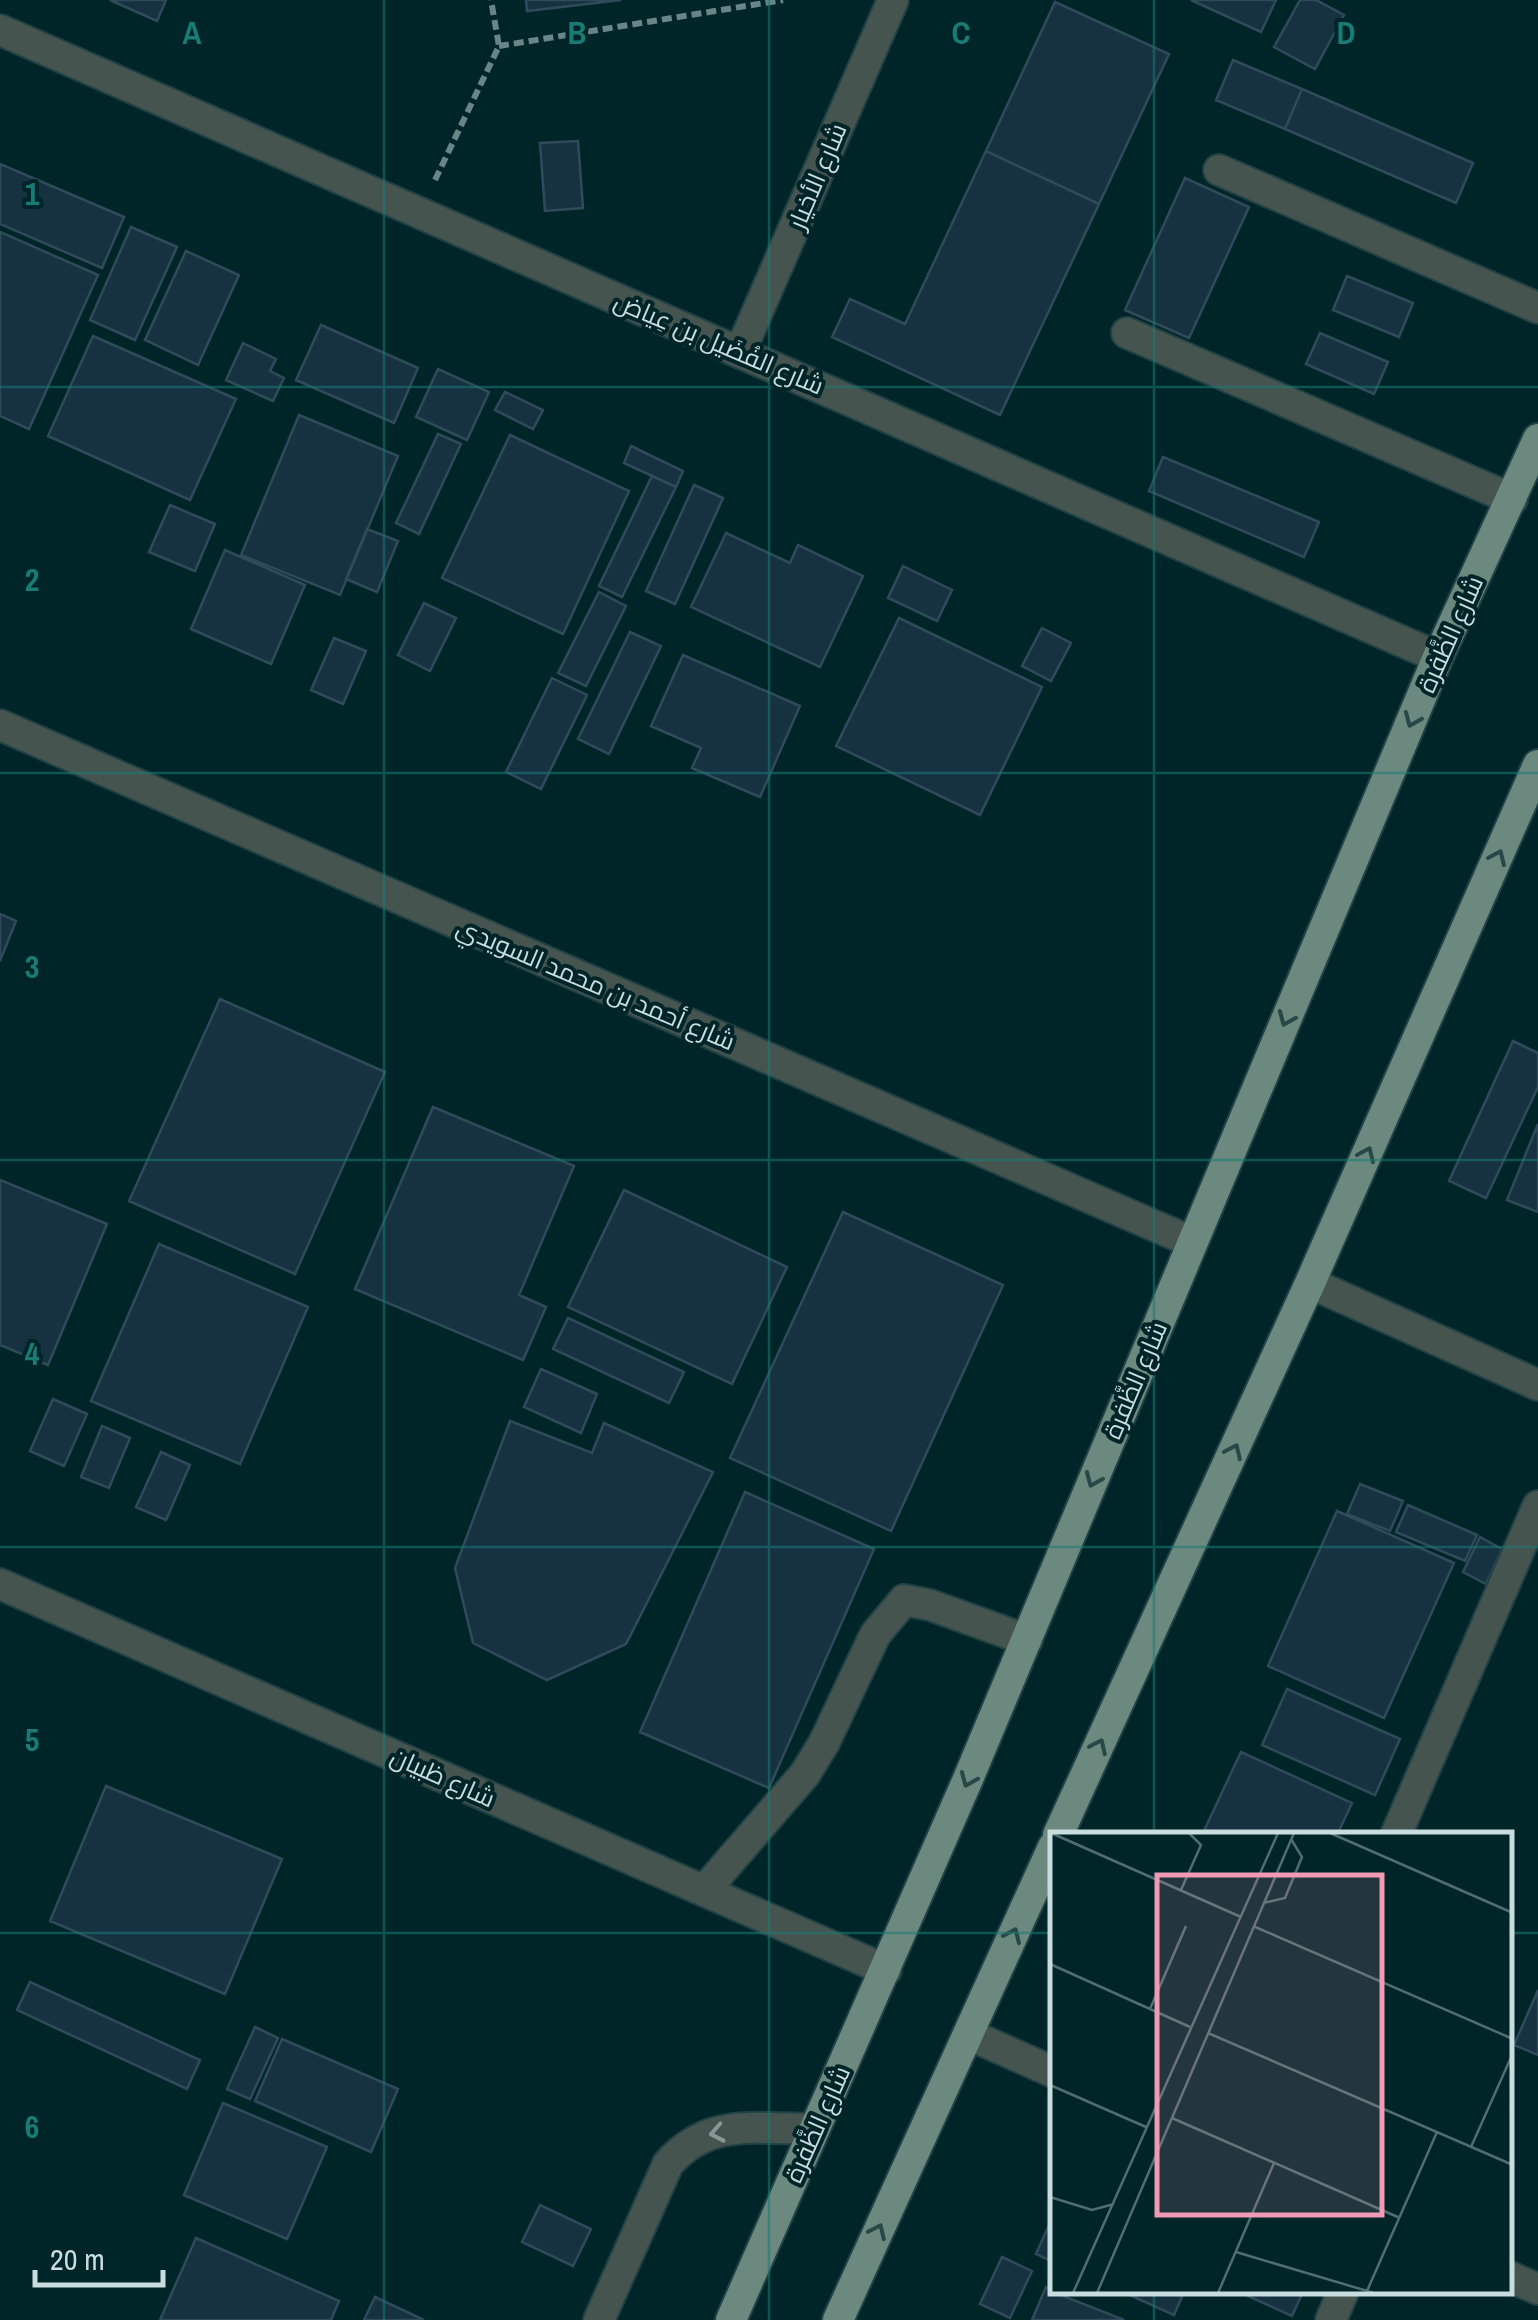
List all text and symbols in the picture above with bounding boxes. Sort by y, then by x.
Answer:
text: A [183,11,202,54]
text: B [568,11,586,54]
text: C [952,11,970,54]
text: D [1337,11,1355,54]
street label: شارع الأخيار [779,118,855,236]
text: 1 [25,172,40,215]
street label: شارع الفُضَيل بن عِياض [609,283,829,403]
text: 2 [25,558,39,601]
street label: شارع الظَّفرة [1409,570,1491,698]
one-way arrow [1404,709,1424,727]
one-way arrow [1486,849,1506,867]
street label: شارع أحمد بن محمد السويدي [450,910,741,1061]
text: 3 [25,945,39,988]
one-way arrow [1278,1009,1298,1027]
one-way arrow [1355,1146,1375,1164]
street label: شارع الظَّفرة [1095,1316,1175,1444]
text: 4 [25,1332,40,1375]
one-way arrow [1222,1443,1242,1461]
one-way arrow [1084,1470,1104,1488]
text: 5 [25,1718,39,1761]
one-way arrow [1087,1738,1107,1756]
street label: شارع ظبيان [385,1739,501,1815]
one-way arrow [960,1770,980,1788]
inset map [1050,1832,1513,2295]
one-way arrow [1001,1928,1021,1946]
street label: شارع الظَّفرة [776,2060,858,2188]
text: 6 [25,2105,39,2148]
one-way arrow [709,2121,726,2142]
one-way arrow [866,2223,886,2241]
scale bar [35,2225,162,2287]
text: 20 m [50,2239,105,2279]

